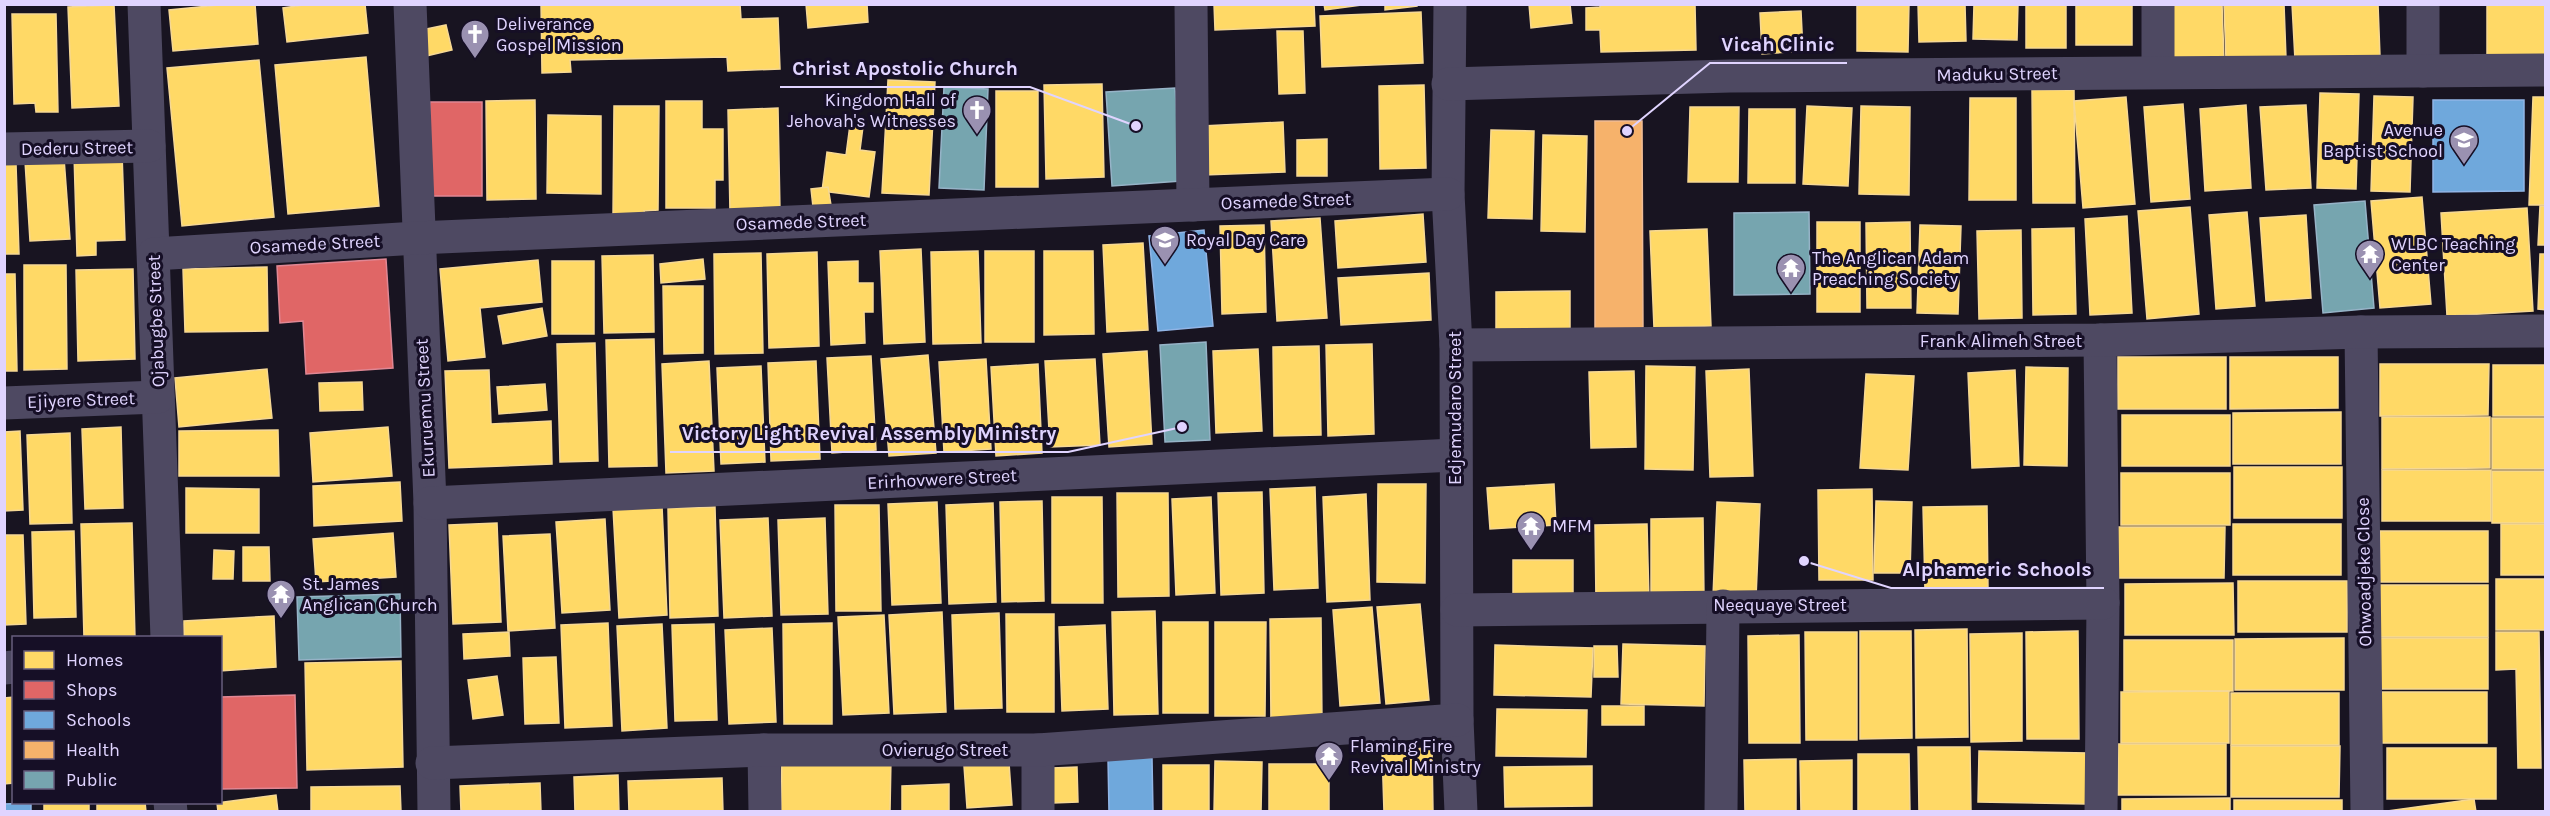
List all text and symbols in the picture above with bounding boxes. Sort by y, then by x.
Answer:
place label: Deliverance Gospel Mission [496,13,622,56]
church icon: Deliverance Gospel Mission [459,18,491,60]
callout: Vicah Clinic [1710,25,1847,63]
text: Vicah Clinic [1721,33,1835,56]
callout: Christ Apostolic Church [780,49,1030,87]
text: Christ Apostolic Church [792,57,1018,80]
street label: Maduku Street [1936,62,2058,86]
place label: Kingdom Hall of Jehovah's Witnesses [787,89,957,132]
church icon: Kingdom Hall of Jehovah's Witnesses [961,94,993,136]
place label: Avenue Baptist School [2323,119,2443,162]
school or university icon: Avenue Baptist School [2448,124,2480,166]
street label: Dederu Street [21,136,133,160]
street label: Osamede Street [1220,188,1352,214]
street label: Osamede Street [735,209,867,235]
school or university icon: Royal Day Care [1149,224,1181,266]
place label: Royal Day Care [1186,229,1306,251]
street label: Osamede Street [249,230,381,258]
place label: WLBC Teaching Center [2391,233,2515,276]
temple icon: WLBC Teaching Center [2354,238,2386,280]
place label: The Anglican Adam Preaching Society [1812,247,1969,290]
temple icon: The Anglican Adam Preaching Society [1775,252,1807,294]
street label: Ojabugbe Street [143,254,169,388]
street label: Frank Alimeh Street [1920,330,2082,352]
street label: Edjemudaro Street [1444,331,1466,485]
street label: Ekuruemu Street [410,338,440,478]
street label: Ejiyere Street [27,387,136,413]
callout: Victory Light Revival Assembly Ministry [670,414,1068,452]
text: Victory Light Revival Assembly Ministry [682,422,1056,445]
street label: Erirhovwere Street [867,464,1018,494]
street label: Ohwoadjeke Close [2352,497,2376,647]
temple icon: MFM [1515,510,1547,552]
place label: MFM [1552,515,1592,537]
callout: Alphameric Schools [1891,550,2104,588]
text: Alphameric Schools [1902,558,2092,581]
place label: St. James Anglican Church [302,573,438,616]
temple icon: St. James Anglican Church [265,578,297,620]
street label: Neequaye Street [1713,594,1847,616]
legend [12,636,222,804]
text: Homes [66,649,123,671]
text: Shops [66,679,118,701]
text: Schools [66,709,131,731]
place label: Flaming Fire Revival Ministry [1350,735,1482,778]
text: Health [66,739,120,761]
street label: Ovierugo Street [882,739,1008,761]
temple icon: Flaming Fire Revival Ministry [1313,740,1345,782]
text: Public [66,769,117,791]

